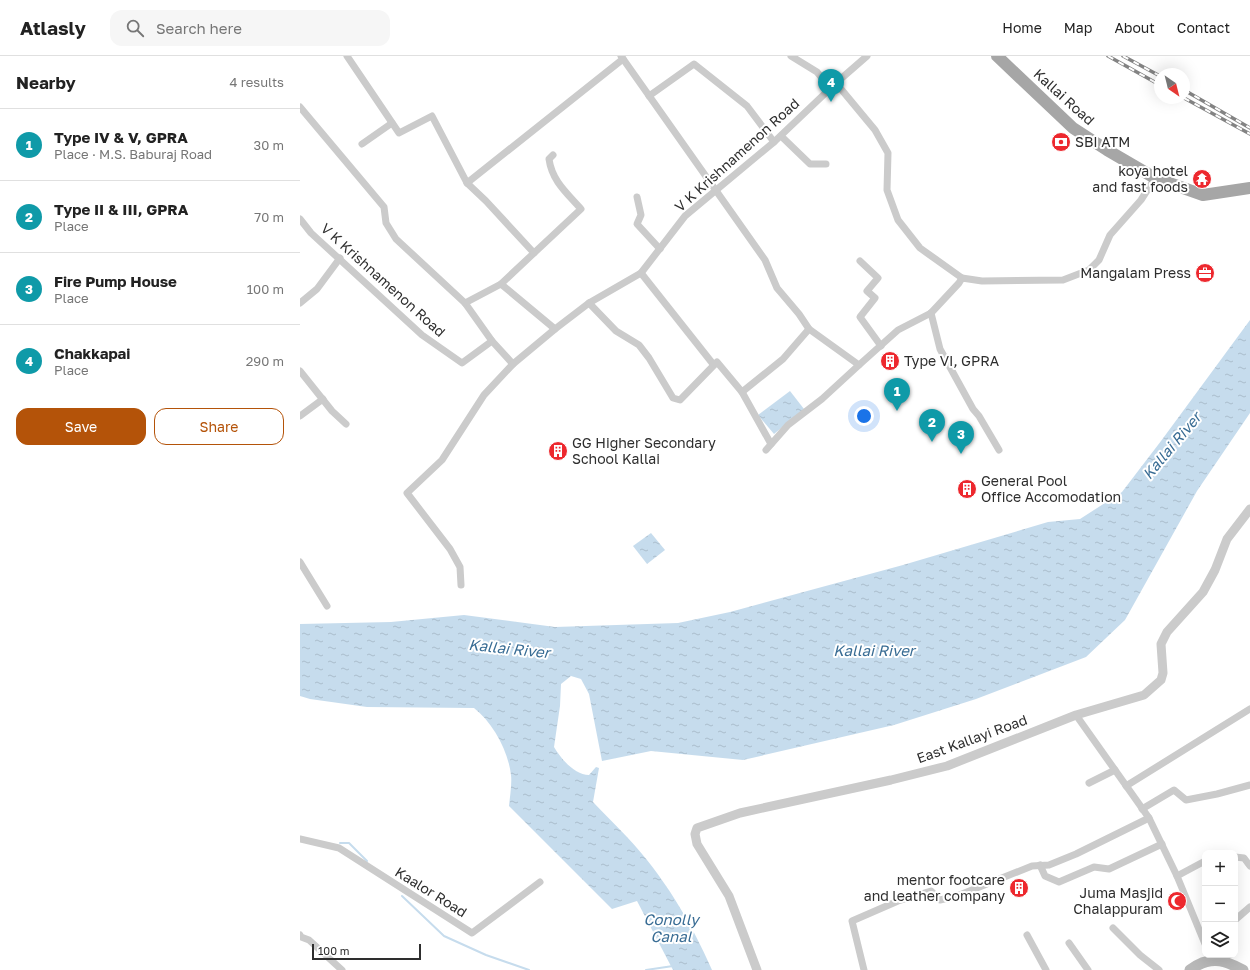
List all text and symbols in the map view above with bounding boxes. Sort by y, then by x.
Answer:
search box [110,10,390,46]
text: Atlasly [20,16,86,39]
icon: search [124,17,146,39]
text: Search here [156,19,242,37]
text: Home [1002,19,1042,36]
text: Map [1064,19,1092,36]
text: About [1114,19,1155,36]
text: Contact [1177,19,1230,36]
street label: Kallai Road [1030,65,1098,128]
north arrow [1154,68,1190,104]
pin: 4 [818,69,844,102]
text: Nearby [16,72,76,93]
text: 4 results [230,74,284,90]
street label: V K Krishnamenon Road [671,94,802,215]
text: Type IV & V, GPRA [54,128,188,146]
bank icon: SBI ATM [1050,131,1072,153]
place label: SBI ATM [1075,133,1130,150]
text: 1 [26,137,32,153]
text: 30 m [254,137,284,153]
text: Place · M.S. Baburaj Road [54,146,212,162]
place label: koya hotel and fast foods [1092,162,1188,195]
temple icon: koya hotel and fast foods [1191,168,1213,190]
text: Type II & III, GPRA [54,200,188,218]
text: 2 [25,209,33,225]
text: 70 m [254,209,284,225]
text: Place [54,218,89,234]
street label: V K Krishnamenon Road [318,219,449,340]
office icon: Mangalam Press [1194,262,1216,284]
place label: Mangalam Press [1080,264,1191,281]
text: Fire Pump House [54,272,177,290]
text: 3 [25,281,33,297]
text: 100 m [247,281,284,297]
text: Place [54,290,89,306]
text: Chakkapai [54,344,130,362]
building icon: Type VI, GPRA [879,350,901,372]
place label: Type VI, GPRA [904,352,1000,369]
text: 4 [25,353,33,369]
text: 290 m [246,353,284,369]
text: Place [54,362,89,378]
pin: 1 [884,378,910,411]
your location [854,406,874,426]
water label: Kallai River [1138,407,1206,482]
button: Save [16,408,146,445]
button: Share [154,408,284,445]
pin: 2 [919,409,945,442]
pin: 3 [948,421,974,454]
place label: GG Higher Secondary School Kallai [572,434,716,467]
building icon: GG Higher Secondary School Kallai [547,440,569,462]
place label: General Pool Office Accomodation [981,472,1121,505]
building icon: General Pool Office Accomodation [956,478,978,500]
water label: Kallai River [468,635,553,661]
water label: Kallai River [833,641,917,659]
street label: East Kallayi Road [914,711,1029,766]
map controls [1202,850,1238,958]
button: + [1202,850,1238,886]
street label: Kaalor Road [392,863,470,920]
place label: mentor footcare and leather company [864,871,1005,904]
building icon: mentor footcare and leather company [1008,877,1030,899]
place label: Juma Masjid Chalappuram [1073,884,1163,917]
button: − [1202,886,1238,922]
mosque icon: Juma Masjid Chalappuram [1166,890,1188,912]
water label: Conolly Canal [643,910,701,945]
button: layers [1202,922,1238,958]
scale bar [312,942,421,961]
text: 100 m [318,944,349,957]

